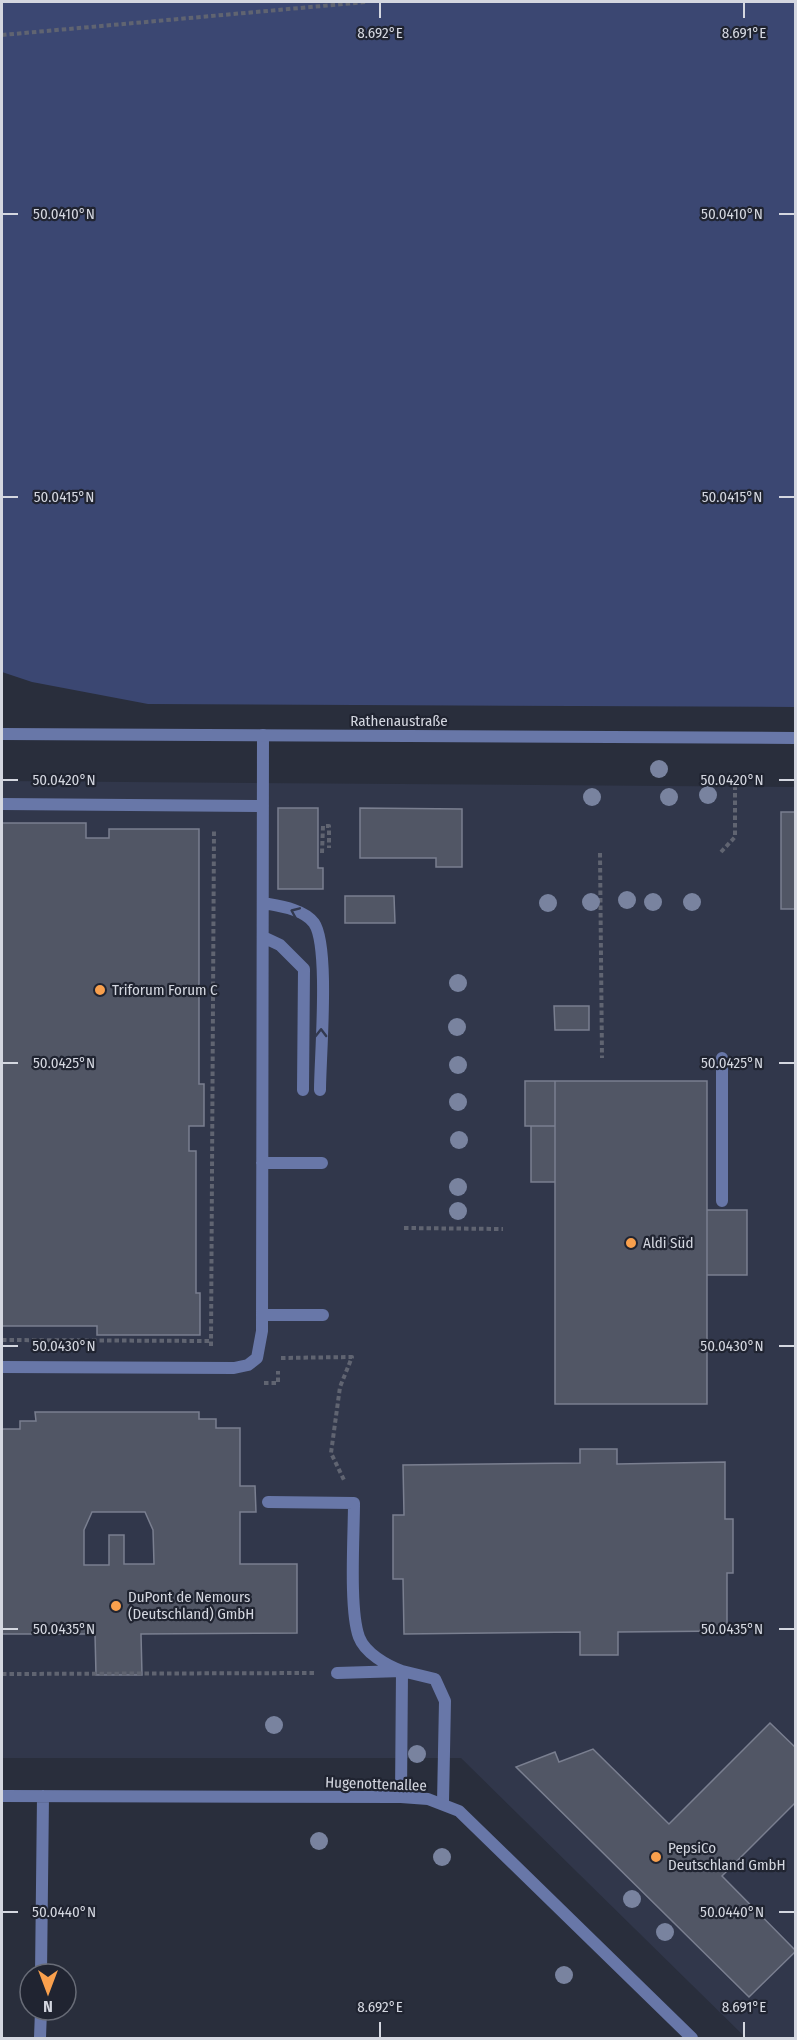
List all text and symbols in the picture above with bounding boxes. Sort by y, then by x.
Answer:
text: 8.692°E [357,24,403,42]
text: 8.691°E [722,24,766,42]
text: 50.0410°N [33,205,95,223]
text: 50.0410°N [701,205,763,223]
text: 50.0415°N [34,488,94,506]
text: 50.0415°N [702,488,762,506]
street label: Rathenaustraße [350,712,448,730]
text: 50.0420°N [32,771,96,789]
text: 50.0420°N [700,771,764,789]
one-way arrow [291,907,302,919]
place label: Triforum Forum C [112,981,218,999]
marker: Triforum Forum C [93,983,107,997]
one-way arrow [315,1029,327,1038]
text: 50.0425°N [33,1054,95,1072]
text: 50.0425°N [701,1054,763,1072]
place label: Aldi Süd [643,1234,693,1252]
marker: Aldi Süd [624,1236,638,1250]
text: 50.0430°N [32,1337,96,1355]
text: 50.0430°N [700,1337,764,1355]
place label: DuPont de Nemours (Deutschland) GmbH [128,1588,254,1623]
marker: DuPont de Nemours (Deutschland) GmbH [109,1599,123,1613]
text: 50.0435°N [33,1620,95,1638]
text: 50.0435°N [701,1620,763,1638]
street label: Hugenottenallee [325,1773,427,1795]
place label: PepsiCo Deutschland GmbH [668,1839,786,1874]
marker: PepsiCo Deutschland GmbH [649,1850,663,1864]
text: 50.0440°N [32,1903,96,1921]
text: 50.0440°N [700,1903,764,1921]
north arrow [18,1962,78,2022]
text: N [43,1997,53,2016]
text: 8.692°E [357,1998,403,2016]
text: 8.691°E [722,1998,766,2016]

